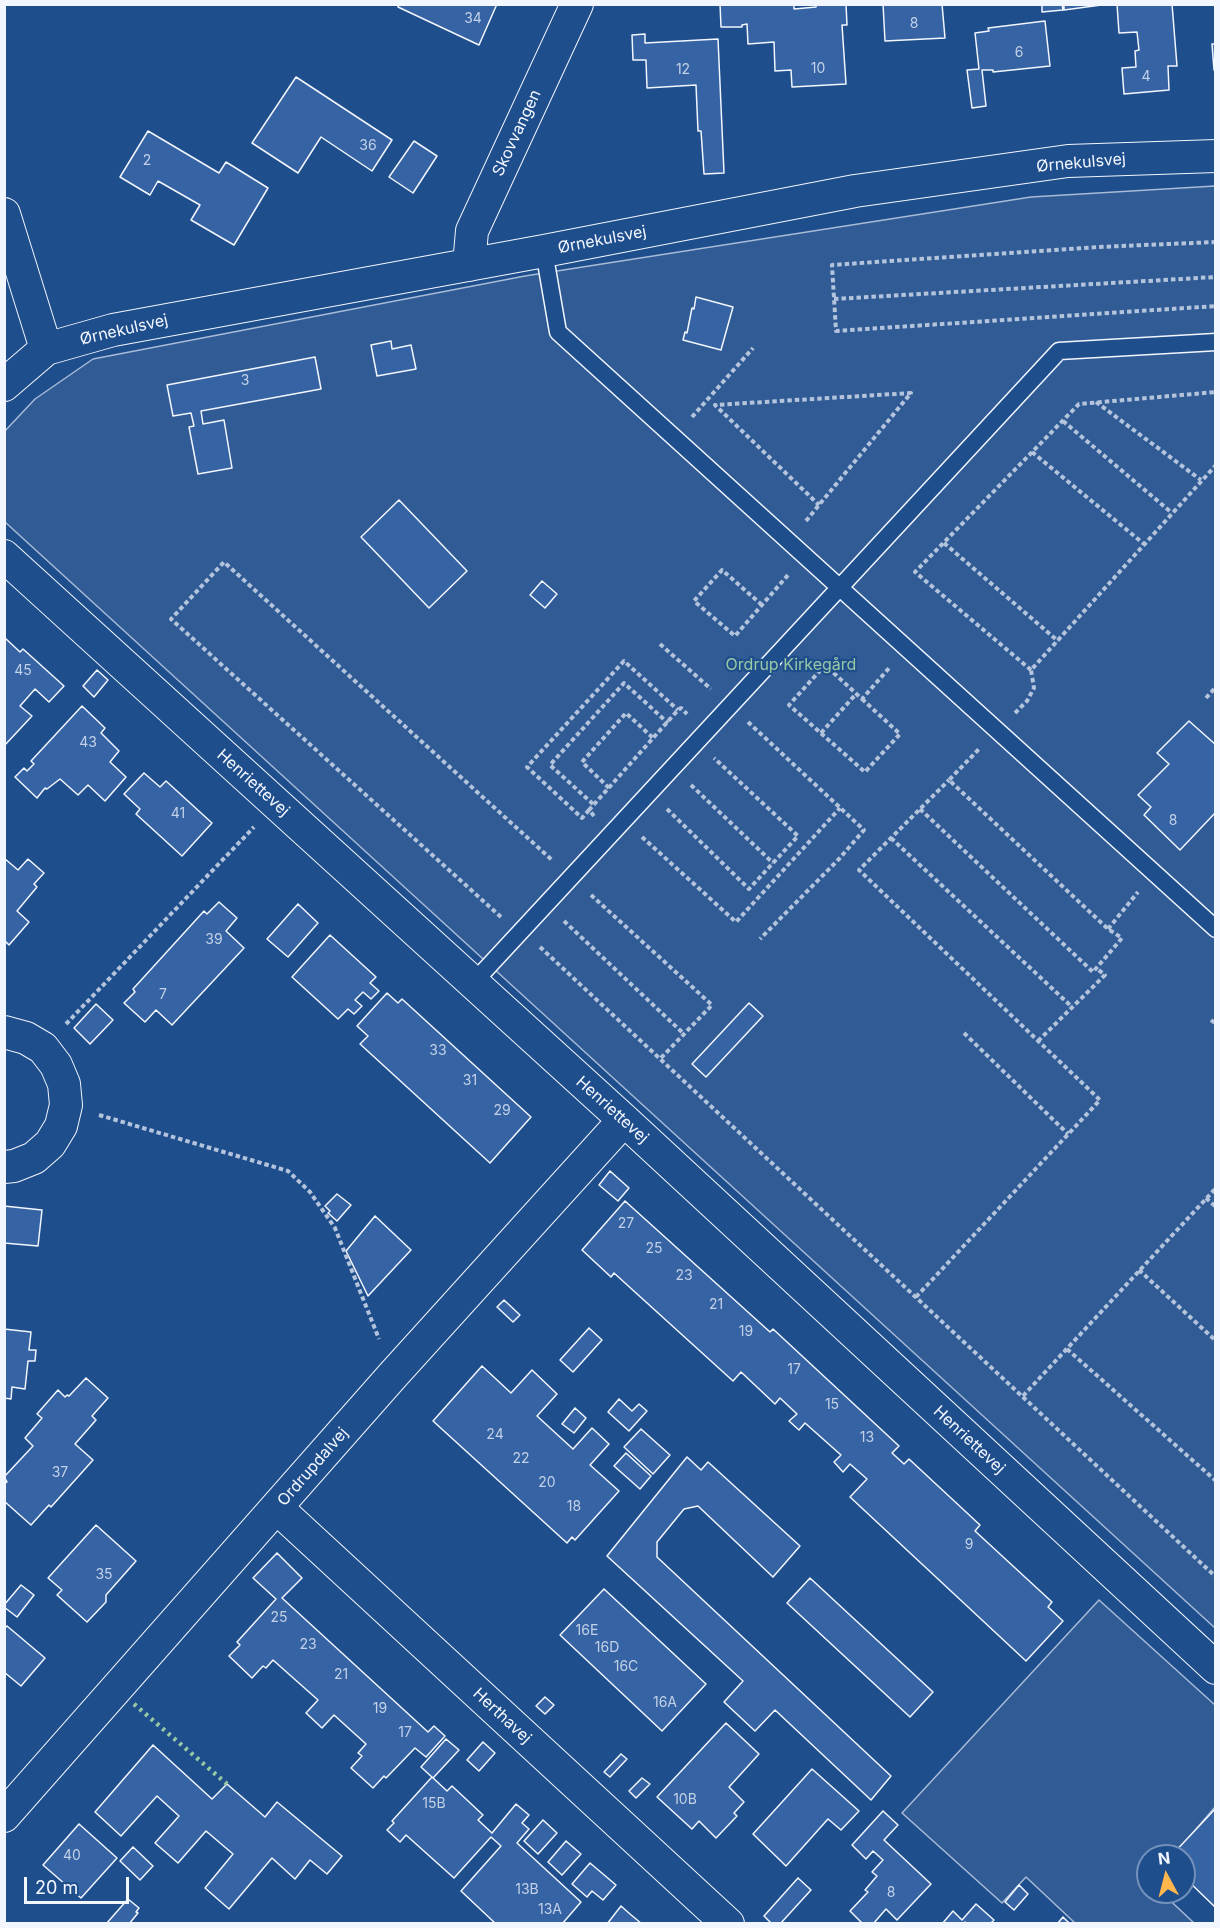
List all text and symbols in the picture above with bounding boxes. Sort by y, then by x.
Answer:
house number: 34 [464,11,482,27]
house number: 8 [910,16,918,32]
house number: 6 [1015,45,1023,61]
house number: 10 [811,61,825,77]
house number: 12 [676,62,690,78]
house number: 4 [1141,69,1151,85]
street label: Skovvangen [489,87,545,179]
house number: 36 [359,138,377,154]
street label: Ørnekulsvej [1035,150,1127,176]
house number: 2 [143,153,151,169]
street label: Ørnekulsvej [556,222,648,258]
street label: Ørnekulsvej [78,311,170,349]
house number: 3 [241,373,249,389]
park label: Ordrup Kirkegård [726,655,856,675]
house number: 45 [14,663,32,679]
house number: 43 [79,735,97,751]
street label: Henriettevej [213,745,293,821]
house number: 41 [171,806,185,822]
house number: 8 [1169,813,1177,829]
house number: 39 [205,932,223,948]
house number: 7 [159,987,167,1003]
house number: 33 [429,1043,447,1059]
street label: Henriettevej [572,1072,652,1148]
house number: 31 [463,1073,477,1089]
house number: 29 [493,1103,511,1119]
house number: 27 [618,1216,634,1232]
house number: 25 [645,1241,663,1257]
house number: 23 [675,1268,693,1284]
house number: 21 [709,1297,723,1313]
house number: 19 [739,1324,753,1340]
house number: 17 [787,1362,801,1378]
house number: 15 [825,1397,839,1413]
street label: Henriettevej [929,1402,1009,1478]
street label: Ordrupdalvej [274,1424,352,1510]
house number: 24 [486,1427,504,1443]
house number: 13 [860,1430,874,1446]
house number: 22 [512,1451,530,1467]
house number: 37 [52,1465,68,1481]
house number: 20 [538,1475,556,1491]
house number: 18 [567,1499,581,1515]
house number: 9 [965,1537,973,1553]
house number: 35 [95,1567,113,1583]
house number: 25 [270,1610,288,1626]
house number: 16E [576,1623,598,1639]
house number: 23 [299,1637,317,1653]
house number: 16D [595,1640,619,1656]
house number: 16C [614,1659,638,1675]
house number: 21 [334,1667,348,1683]
street label: Herthavej [469,1684,535,1748]
house number: 16A [653,1695,677,1711]
house number: 19 [373,1701,387,1717]
house number: 17 [398,1725,412,1741]
house number: 10B [673,1792,697,1808]
house number: 15B [422,1796,446,1812]
north arrow [1136,1844,1196,1904]
text: N [1157,1847,1171,1869]
house number: 40 [63,1848,81,1864]
scale bar [27,1865,132,1903]
text: 20 m [35,1877,78,1898]
house number: 13B [515,1882,539,1898]
house number: 8 [887,1885,895,1901]
house number: 13A [538,1902,562,1918]

